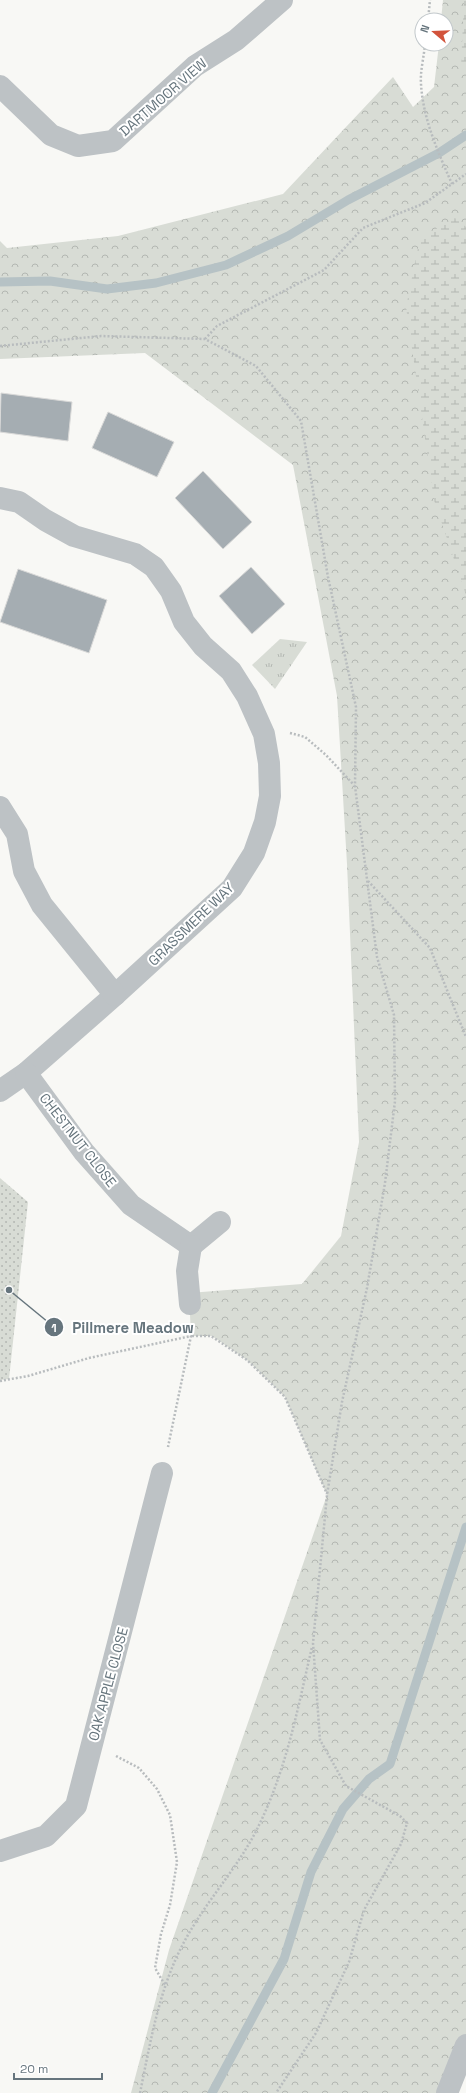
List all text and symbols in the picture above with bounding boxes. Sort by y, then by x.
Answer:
north arrow [414,12,454,52]
text: N [417,23,432,35]
street label: DARTMOOR VIEW [116,54,210,140]
street label: GRASSMERE WAY [144,878,238,970]
street label: CHESTNUT CLOSE [36,1089,120,1191]
callout: Pillmere Meadow [44,1314,202,1341]
text: Pillmere Meadow [72,1318,194,1337]
text: 1 [51,1320,57,1336]
street label: OAK APPLE CLOSE [84,1625,132,1743]
scale bar [14,2055,102,2081]
text: 20 m [20,2061,48,2077]

